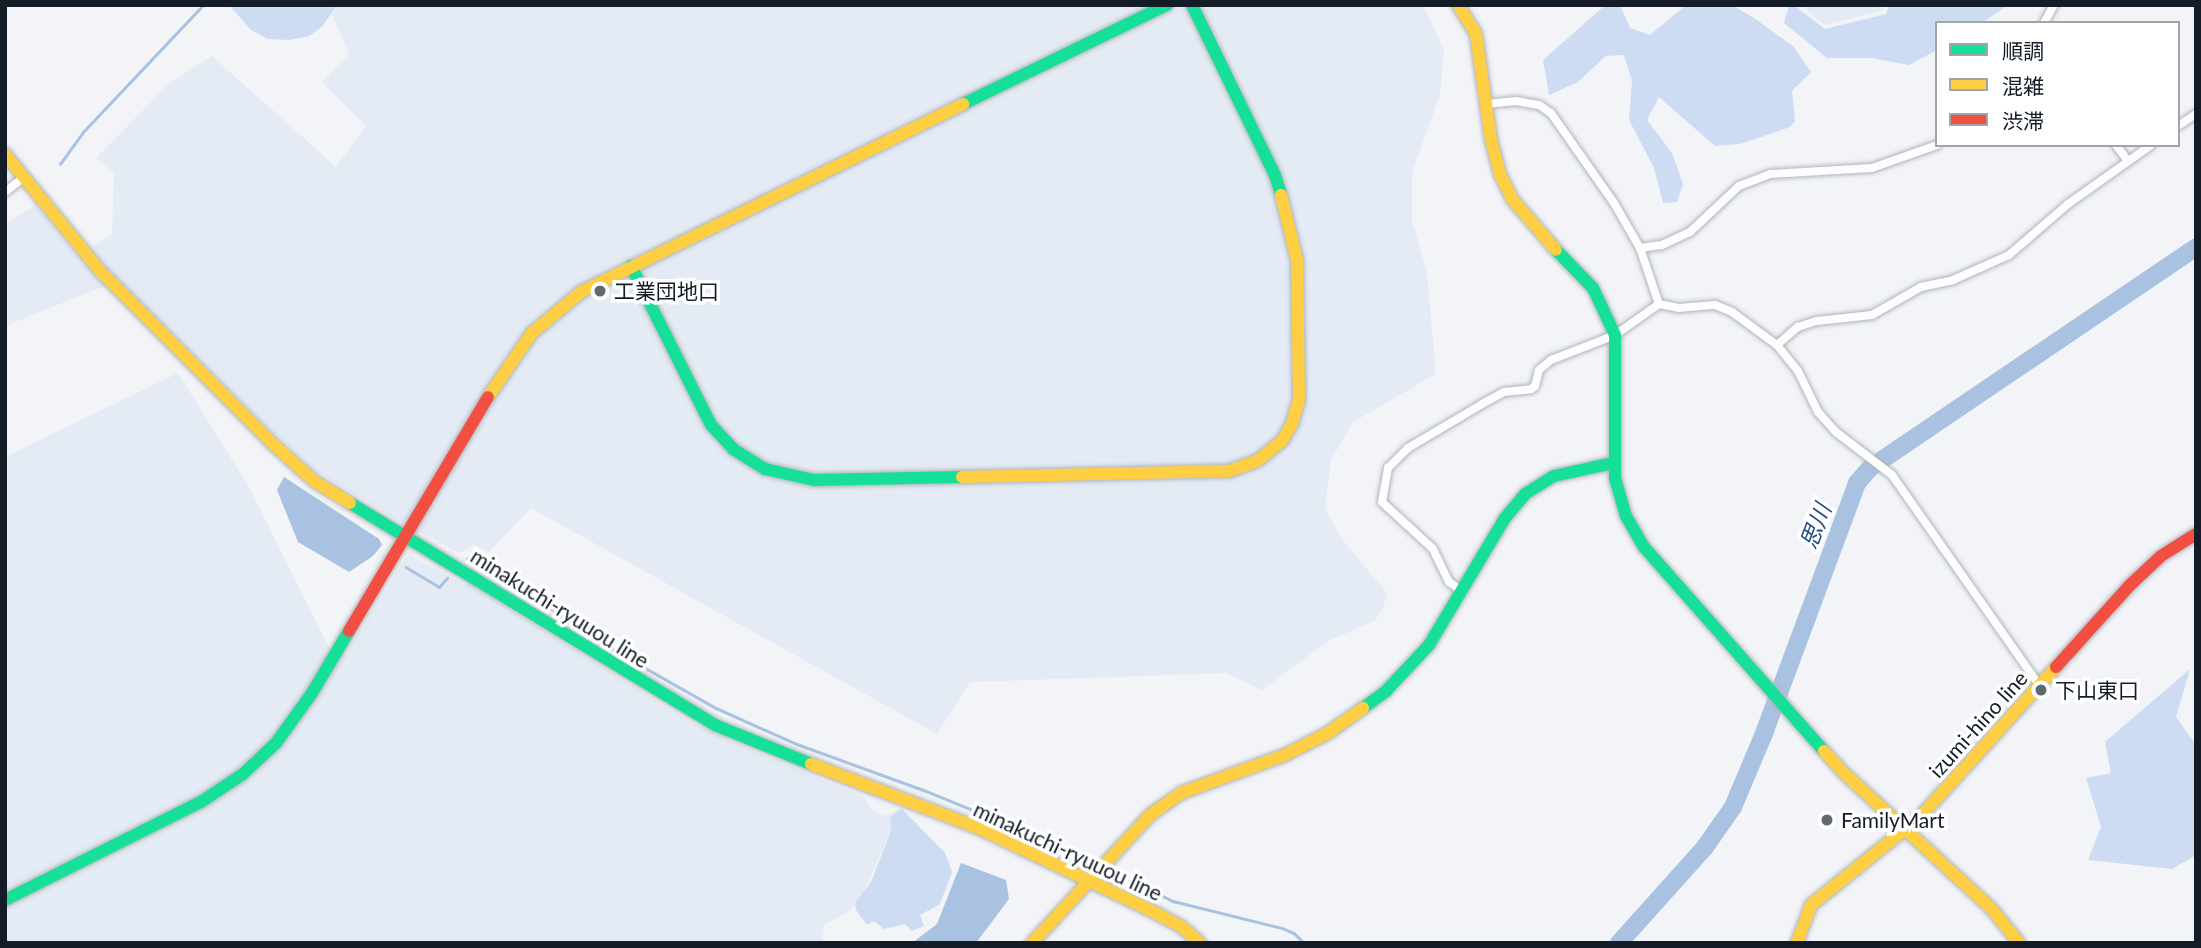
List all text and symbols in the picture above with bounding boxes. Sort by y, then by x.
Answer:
legend [1935,21,2180,147]
text: 順調 [2002,38,2044,63]
text: 混雑 [2002,73,2044,98]
text: 渋滞 [2002,108,2044,133]
place label: 工業団地口 [614,278,719,304]
marker: 工業団地口 [592,283,608,299]
water label: 思川 [1794,500,1836,552]
street label: minakuchi-ryuuou line [466,543,654,673]
street label: izumi-hino line [1923,665,2033,783]
place label: 下山東口 [2055,677,2139,703]
marker: 下山東口 [2033,682,2049,698]
street label: minakuchi-ryuuou line [970,796,1166,906]
place label: FamilyMart [1841,807,1944,833]
marker: FamilyMart [1819,812,1835,828]

